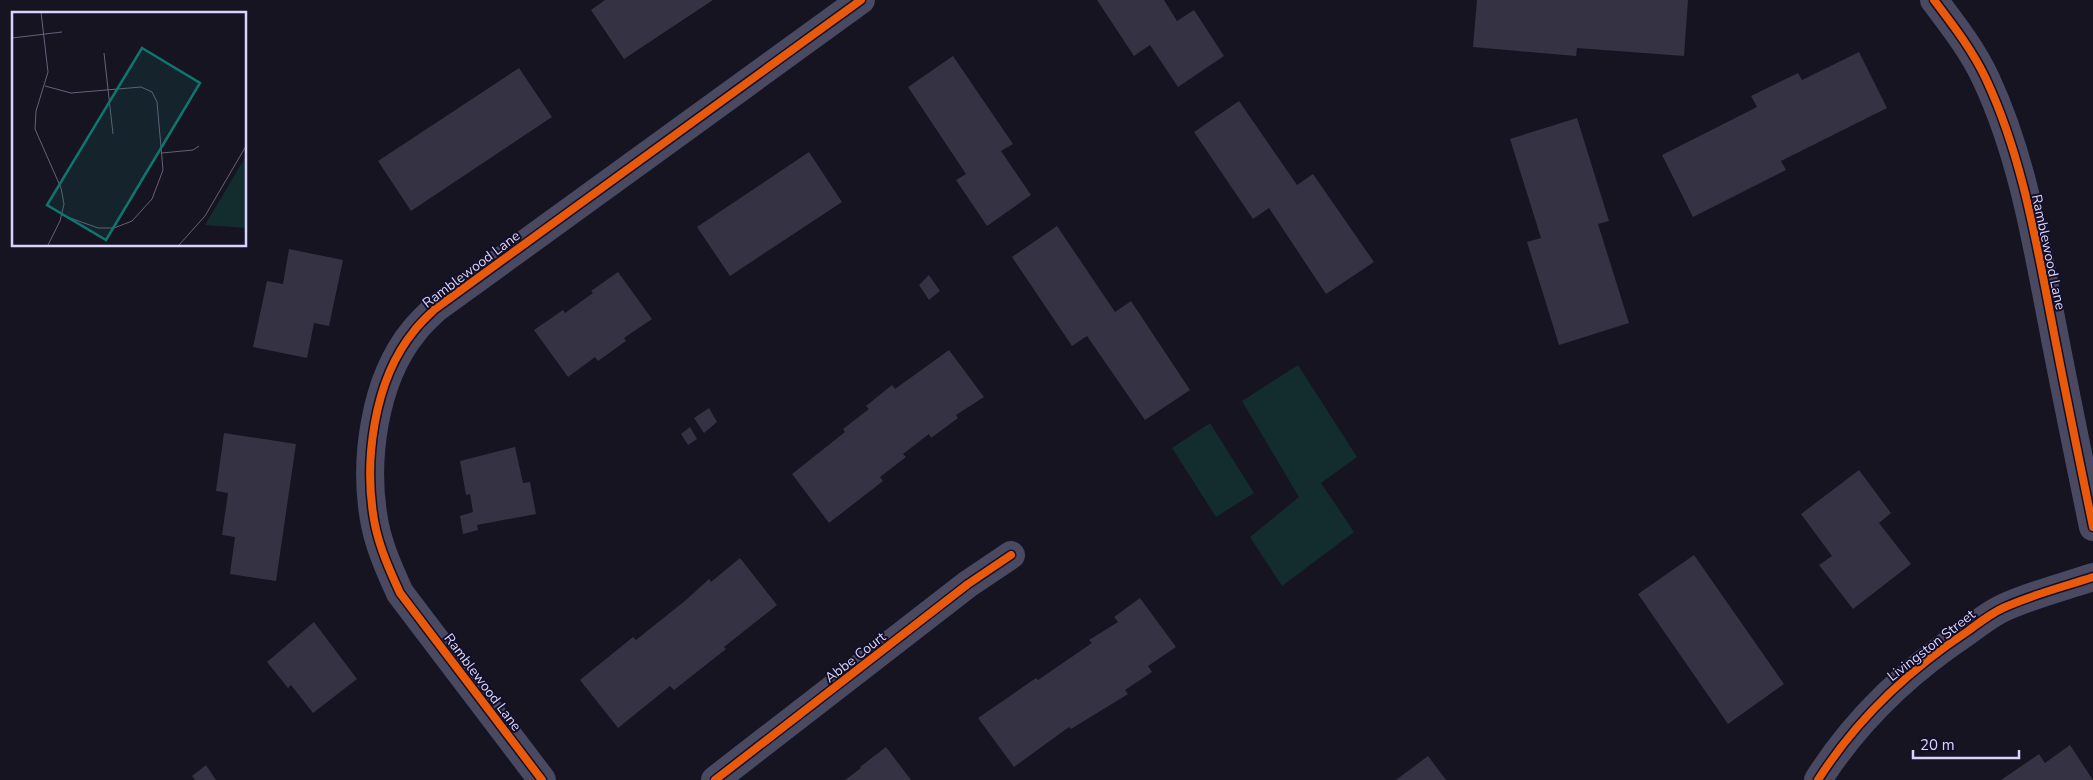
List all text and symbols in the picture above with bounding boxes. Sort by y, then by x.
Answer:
inset map [12,12,246,246]
street label: Ramblewood Lane [2027,193,2070,312]
street label: Ramblewood Lane [419,226,524,312]
street label: Livingston Street [1883,605,1979,686]
street label: Abbe Court [821,628,890,687]
street label: Ramblewood Lane [440,630,526,735]
scale bar [1913,728,2019,760]
text: 20 m [1920,735,1955,755]

